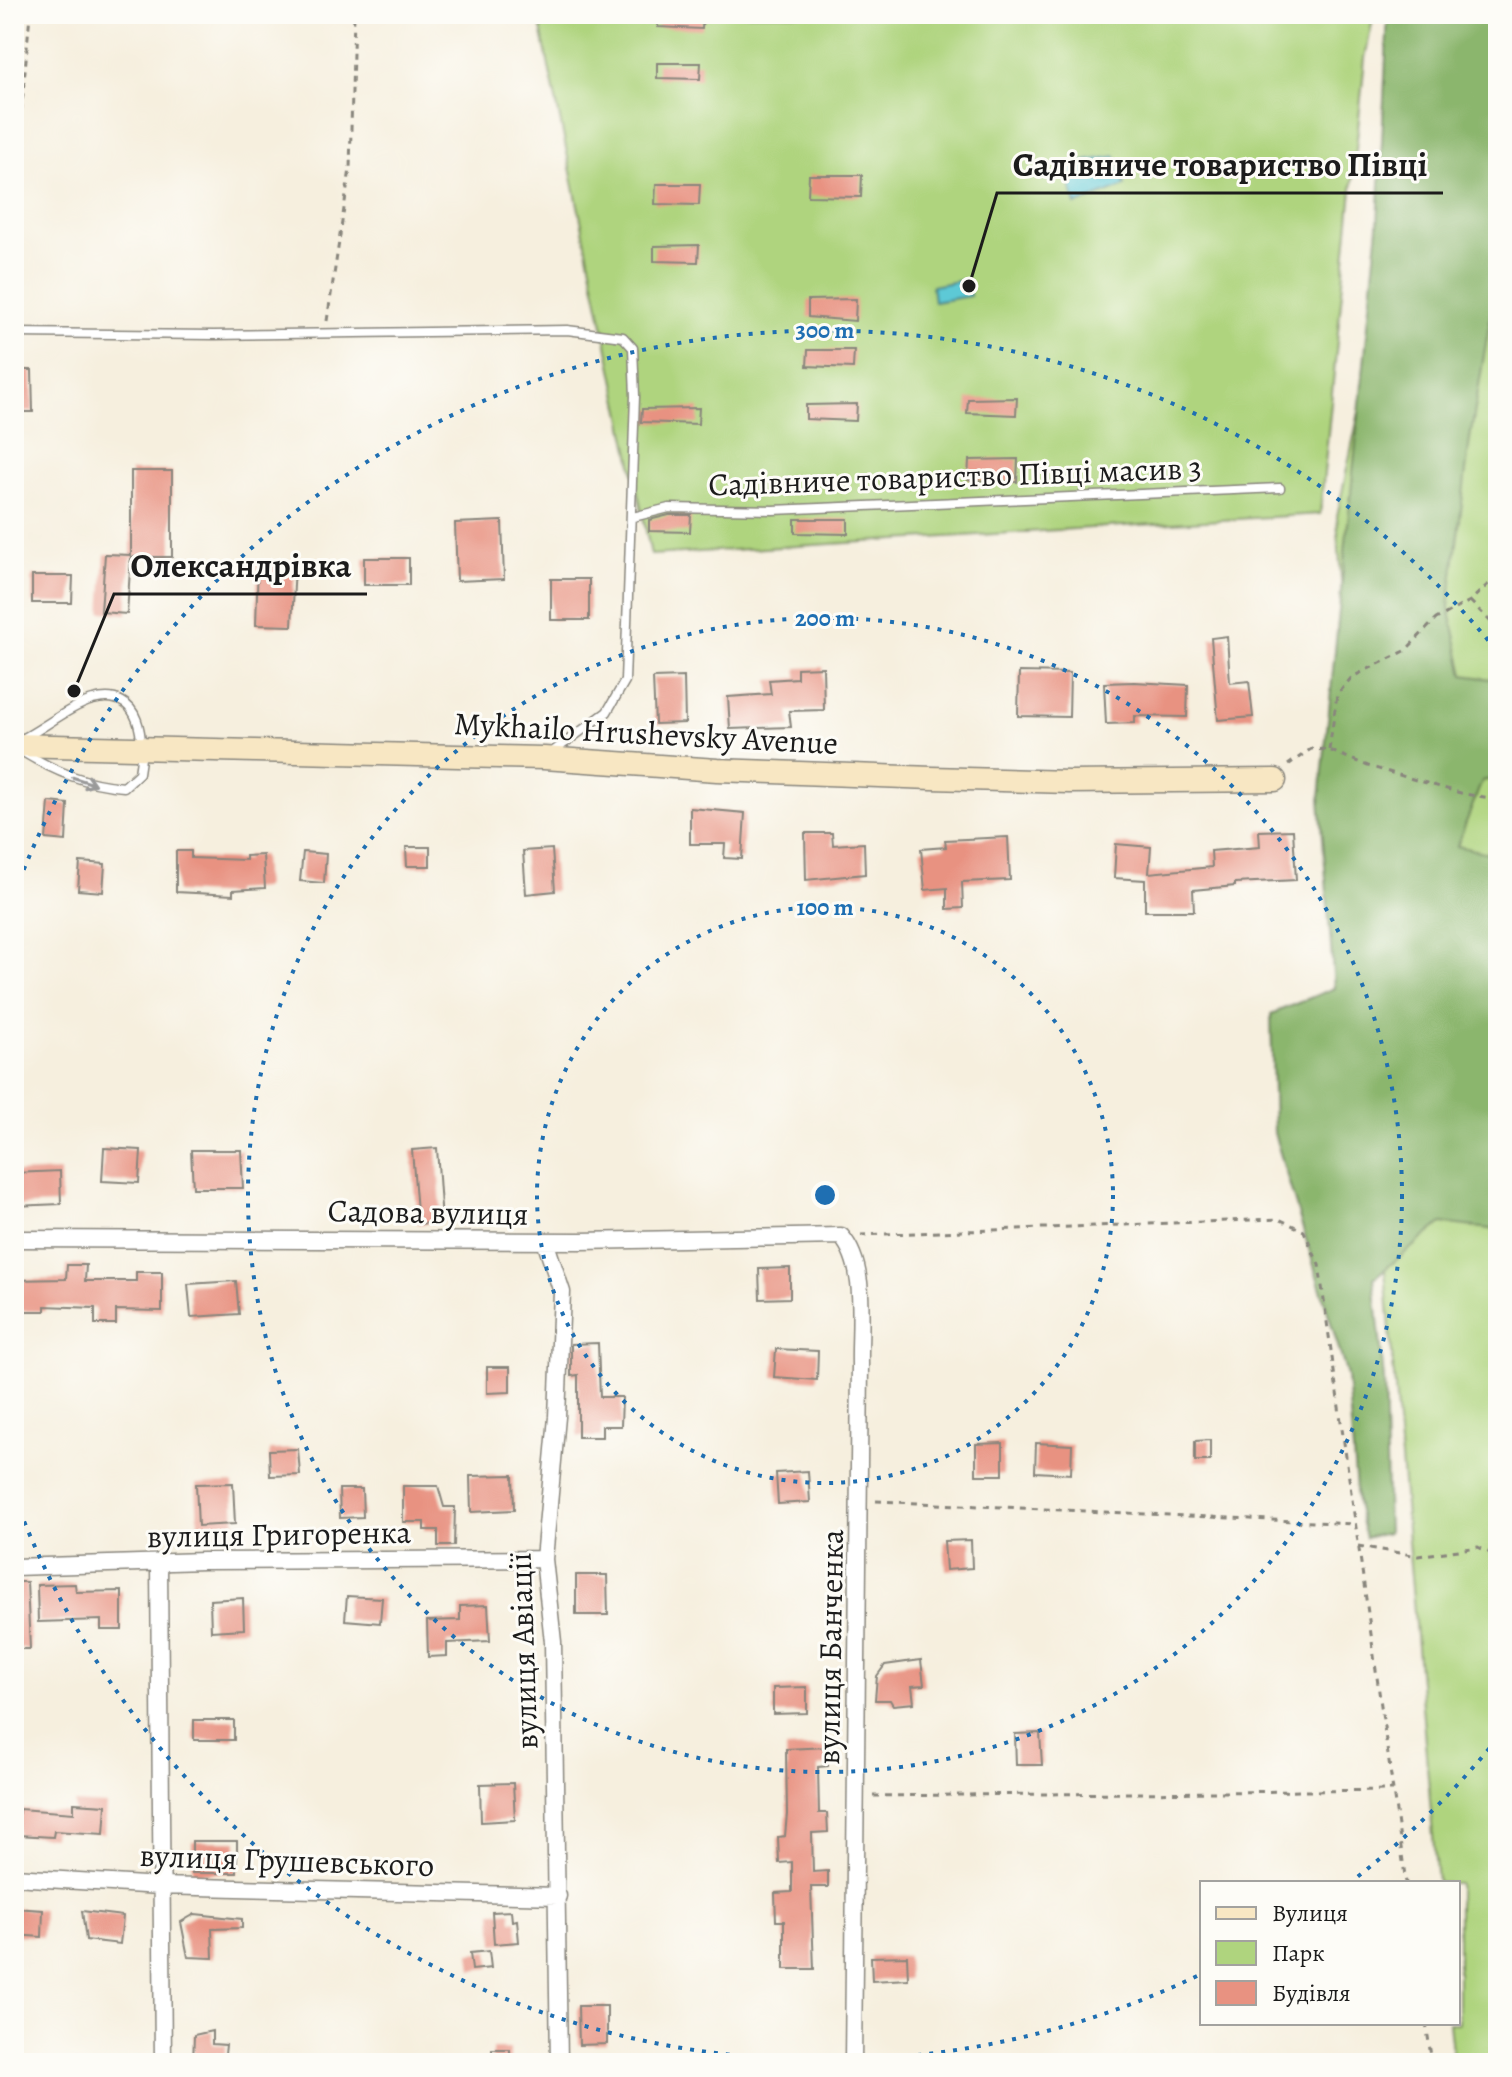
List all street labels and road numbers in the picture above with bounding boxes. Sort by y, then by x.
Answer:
street label: Садівниче товариство Півці масив 3 [708,445,1202,507]
street label: Mykhailo Hrushevsky Avenue [453,701,839,765]
street label: Садова вулиця [327,1188,529,1236]
street label: вулиця Григоренка [146,1510,412,1558]
street label: вулиця Банченка [806,1529,854,1765]
street label: вулиця Авіації [498,1552,548,1750]
street label: вулиця Грушевського [139,1833,435,1887]

